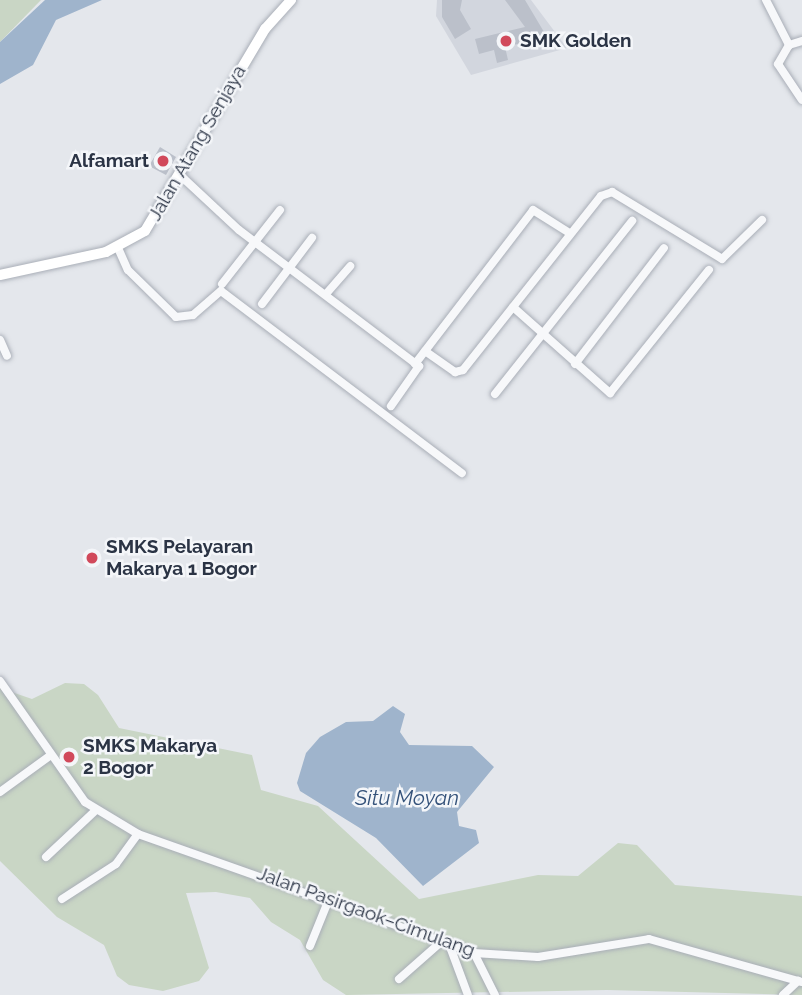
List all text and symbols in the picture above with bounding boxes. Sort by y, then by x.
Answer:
place label: SMK Golden [520,30,632,52]
marker: SMK Golden [498,33,514,49]
street label: Jalan Atang Senjaya [143,61,251,225]
place label: Alfamart [69,150,149,172]
marker: Alfamart [155,153,171,169]
place label: SMKS Pelayaran Makarya 1 Bogor [106,536,257,580]
marker: SMKS Pelayaran Makarya 1 Bogor [84,550,100,566]
place label: SMKS Makarya 2 Bogor [83,735,217,779]
marker: SMKS Makarya 2 Bogor [61,749,77,765]
water label: Situ Moyan [355,785,459,811]
street label: Jalan Pasirgaok–Cimulang [254,862,478,962]

